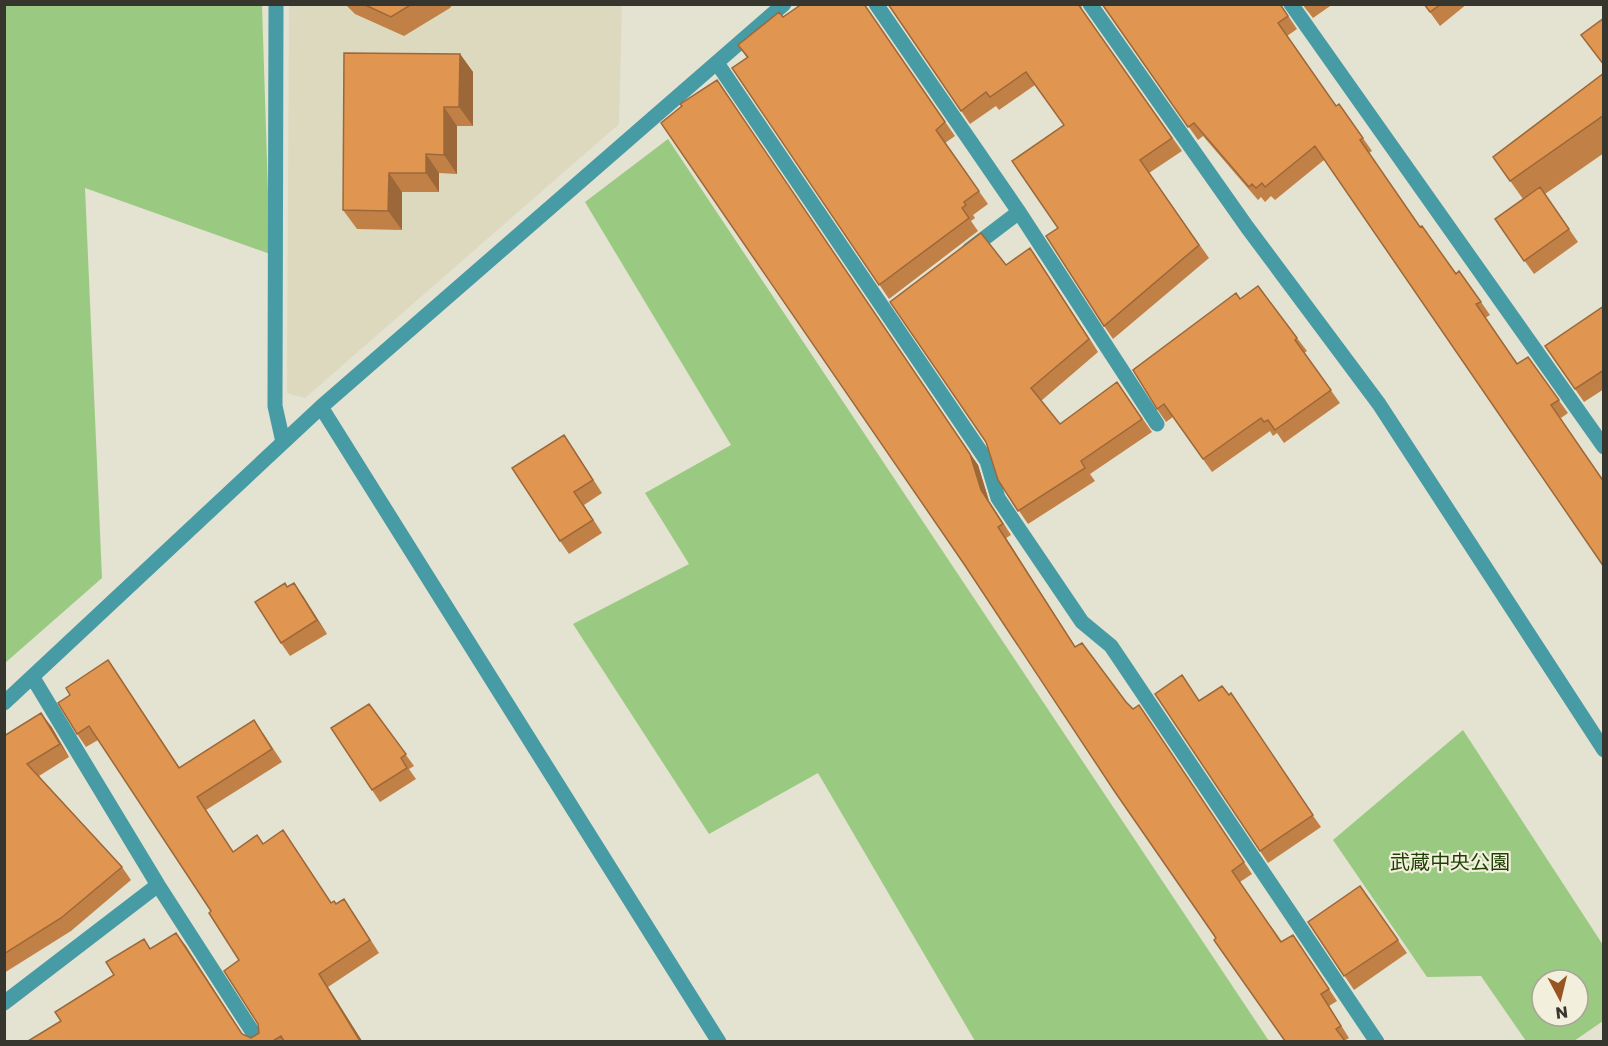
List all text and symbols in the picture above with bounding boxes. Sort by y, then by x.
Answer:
park label: 武蔵中央公園 [1390,848,1510,876]
north arrow [1530,968,1590,1028]
text: N [1554,1000,1569,1025]

